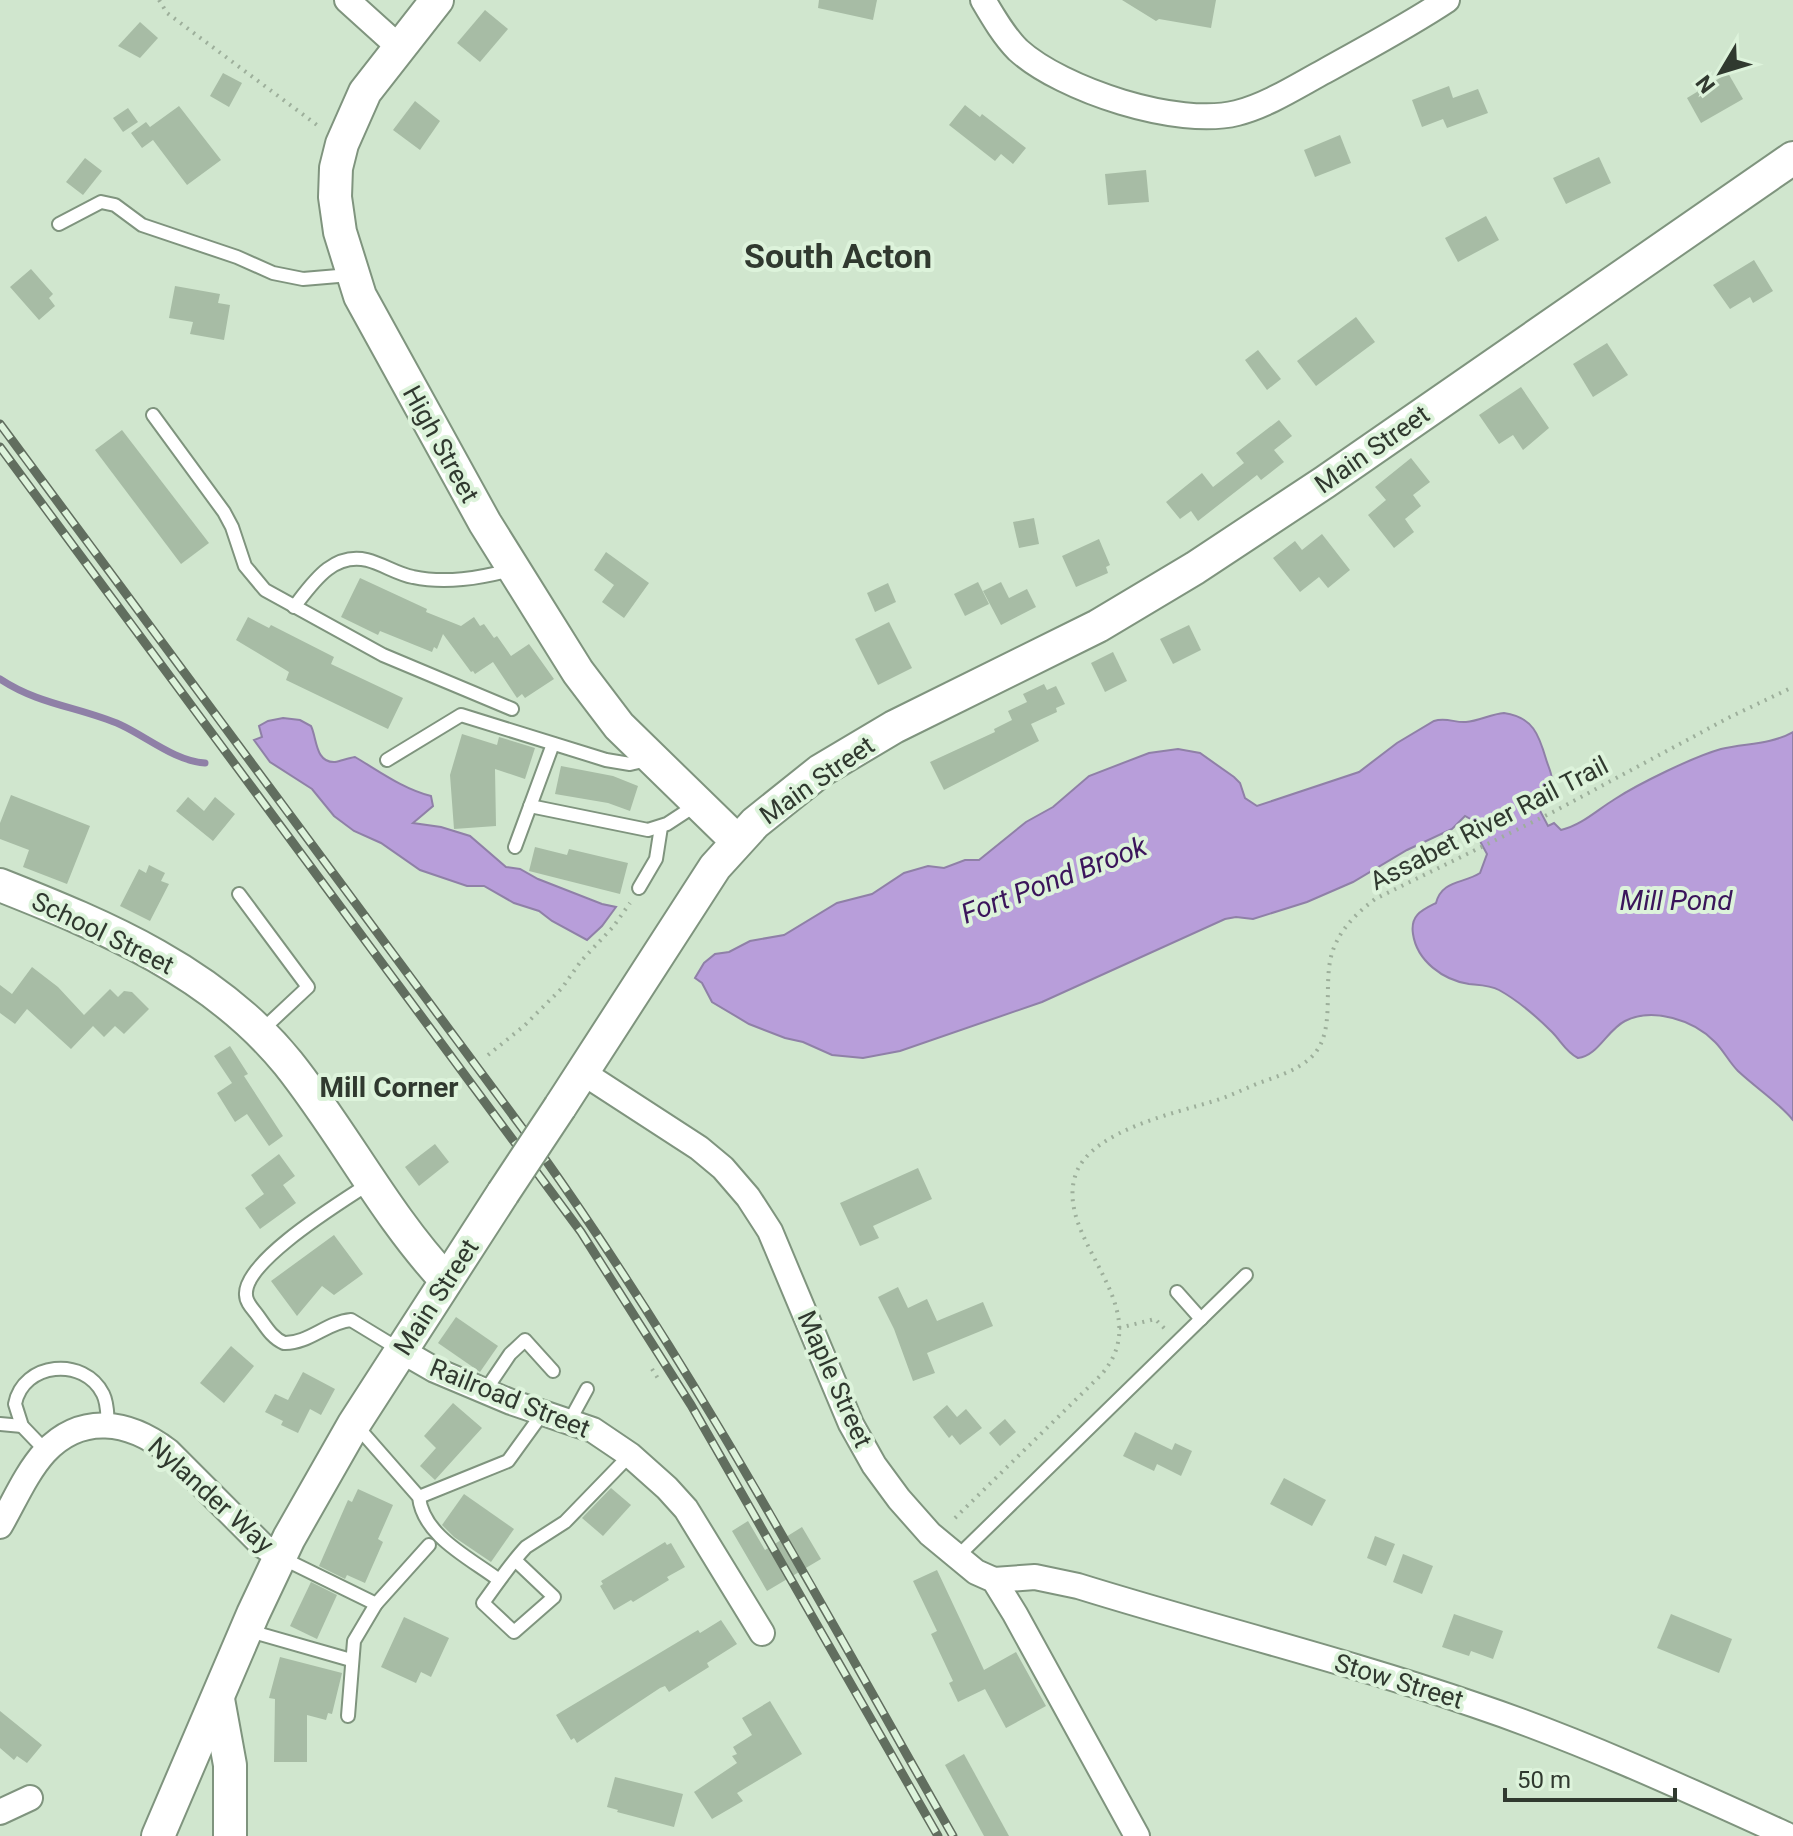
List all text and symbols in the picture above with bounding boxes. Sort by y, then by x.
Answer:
north arrow [1681,32,1761,112]
text: N [1691,70,1720,98]
district label: South Acton [744,236,932,276]
street label: High Street [397,380,485,508]
street label: Main Street [1309,399,1435,499]
street label: Main Street [754,730,880,830]
street label: Assabet River Rail Trail [1365,750,1613,896]
water label: Fort Pond Brook [957,829,1153,931]
water label: Mill Pond [1619,884,1733,917]
street label: School Street [27,886,179,980]
district label: Mill Corner [319,1071,459,1104]
street label: Main Street [387,1233,485,1361]
street label: Maple Street [791,1306,879,1452]
street label: Railroad Street [426,1352,594,1444]
street label: Nylander Way [142,1431,280,1559]
street label: Stow Street [1331,1647,1467,1715]
scale bar [1505,1752,1675,1802]
text: 50 m [1517,1766,1571,1794]

